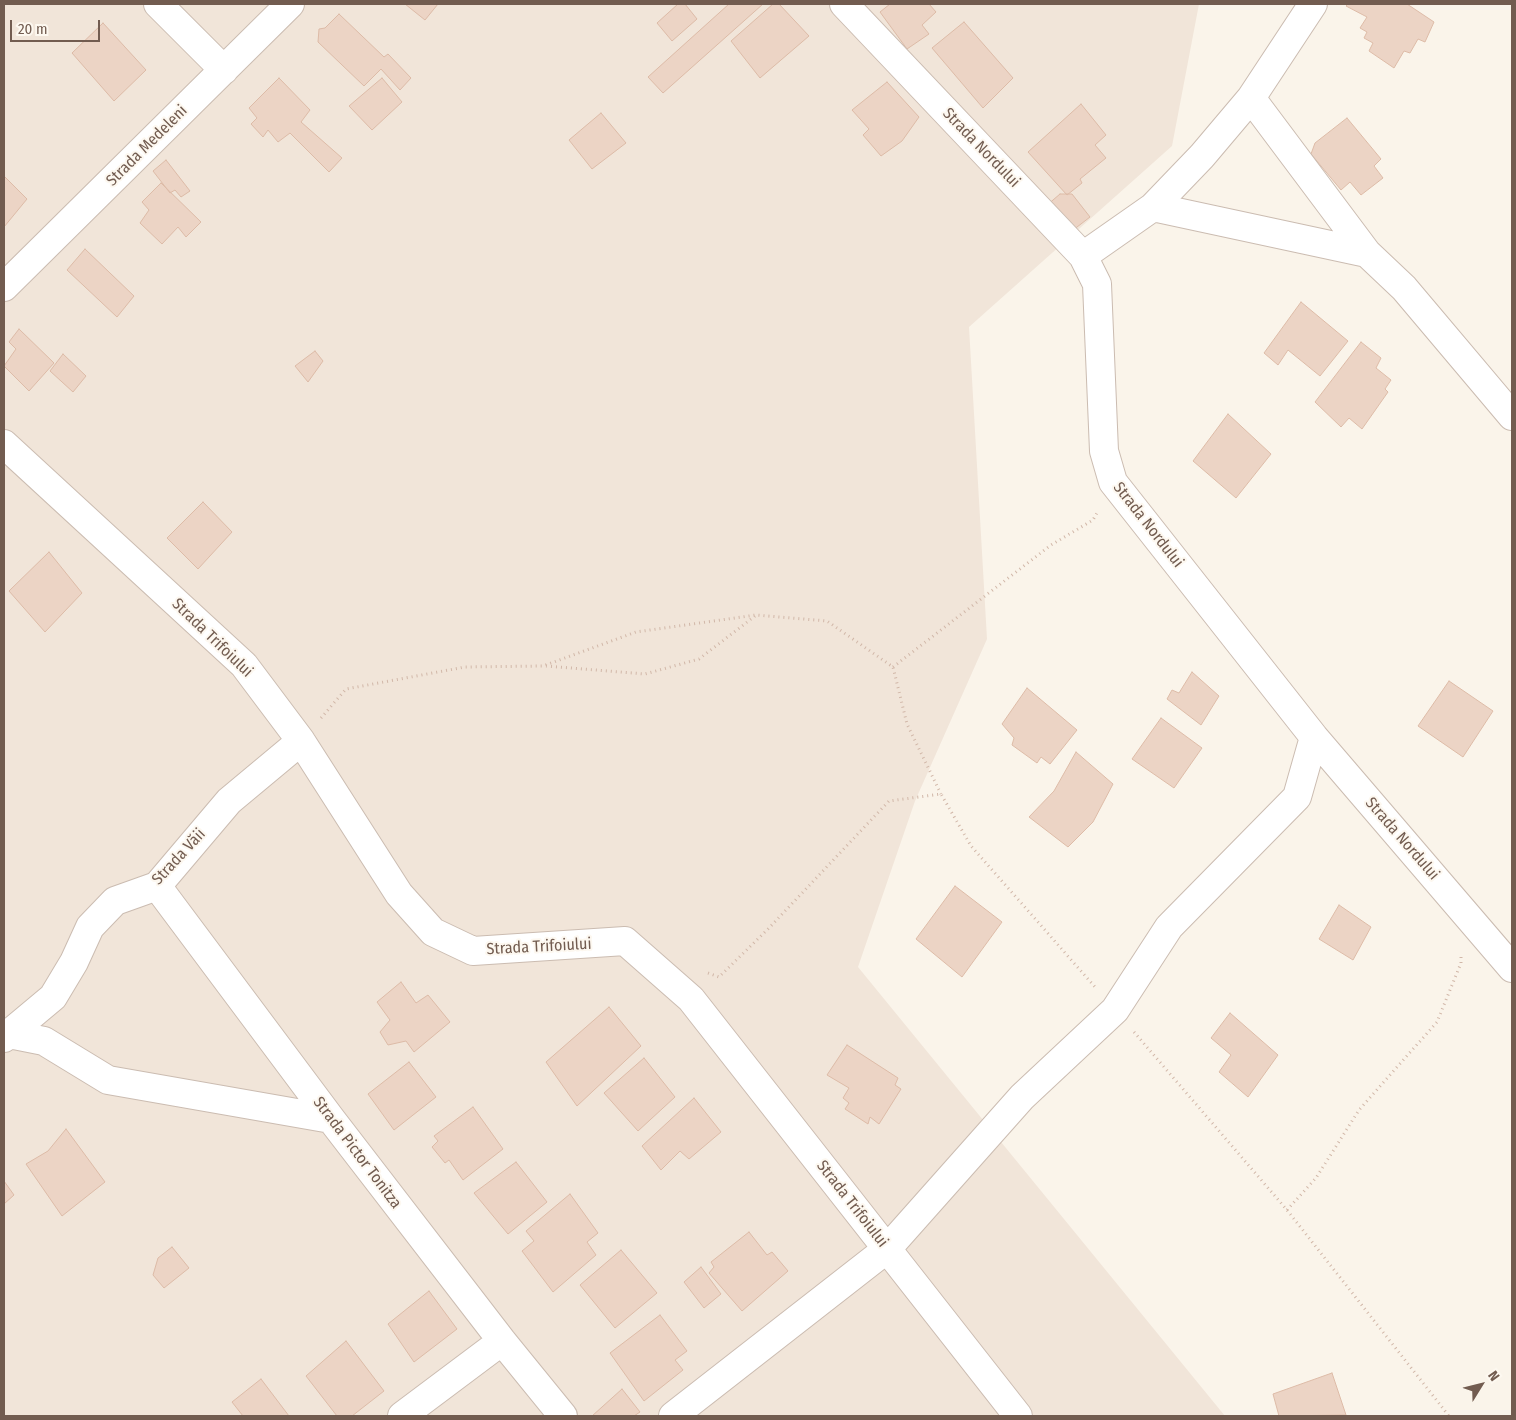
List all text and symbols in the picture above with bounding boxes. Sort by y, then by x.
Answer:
scale bar [12,10,102,42]
text: 20 m [18,20,48,38]
street label: Strada Medeleni [103,102,191,190]
street label: Strada Nordului [938,104,1024,192]
street label: Strada Nordului [1109,478,1187,572]
street label: Strada Trifoiului [168,595,256,681]
street label: Strada Nordului [1361,794,1443,884]
street label: Strada Văii [148,825,210,889]
street label: Strada Trifoiului [486,935,592,959]
street label: Strada Pictor Tonitza [309,1093,405,1213]
street label: Strada Trifoiului [812,1157,892,1251]
north arrow [1456,1360,1506,1410]
text: N [1484,1367,1503,1384]

